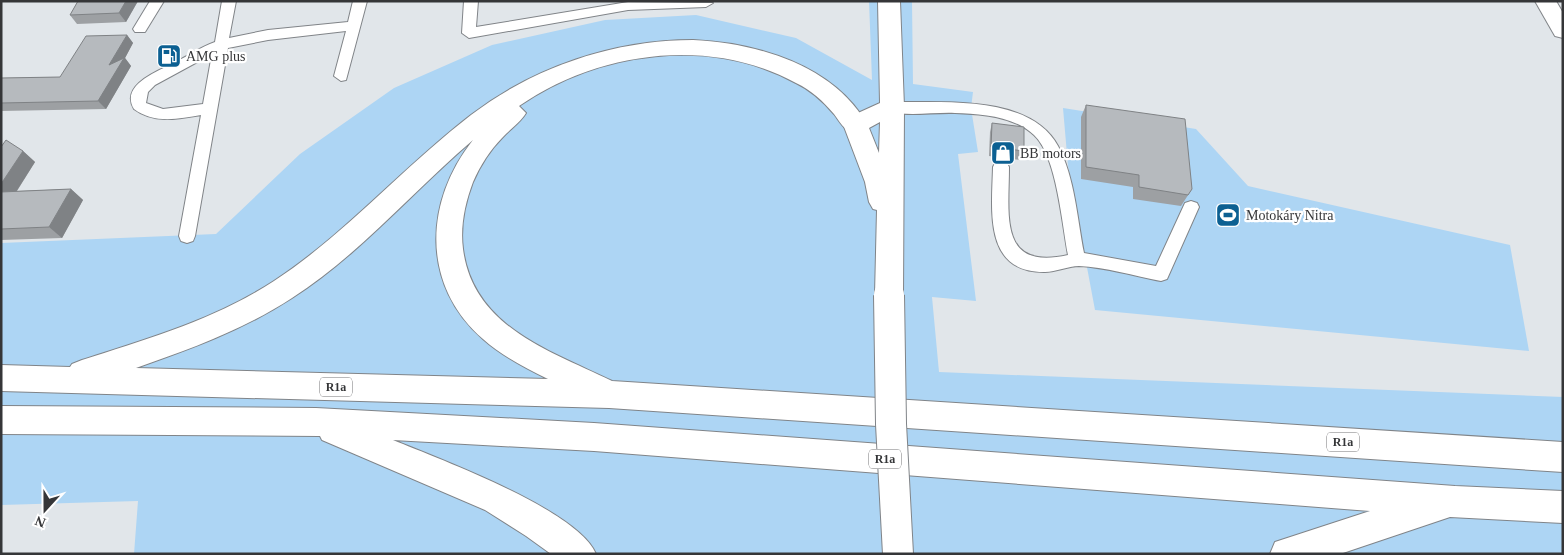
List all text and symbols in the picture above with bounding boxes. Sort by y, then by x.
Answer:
fuel station icon: AMG plus [156,43,182,69]
place label: AMG plus [186,49,246,64]
shop icon: BB motors [990,140,1016,166]
place label: BB motors [1020,146,1081,161]
sports icon: Motokáry Nitra [1215,202,1241,228]
place label: Motokáry Nitra [1246,208,1334,223]
road number: R1a [320,378,352,397]
road number: R1a [1327,432,1359,452]
road number: R1a [869,449,901,468]
north arrow [20,485,70,535]
text: N [33,513,48,530]

